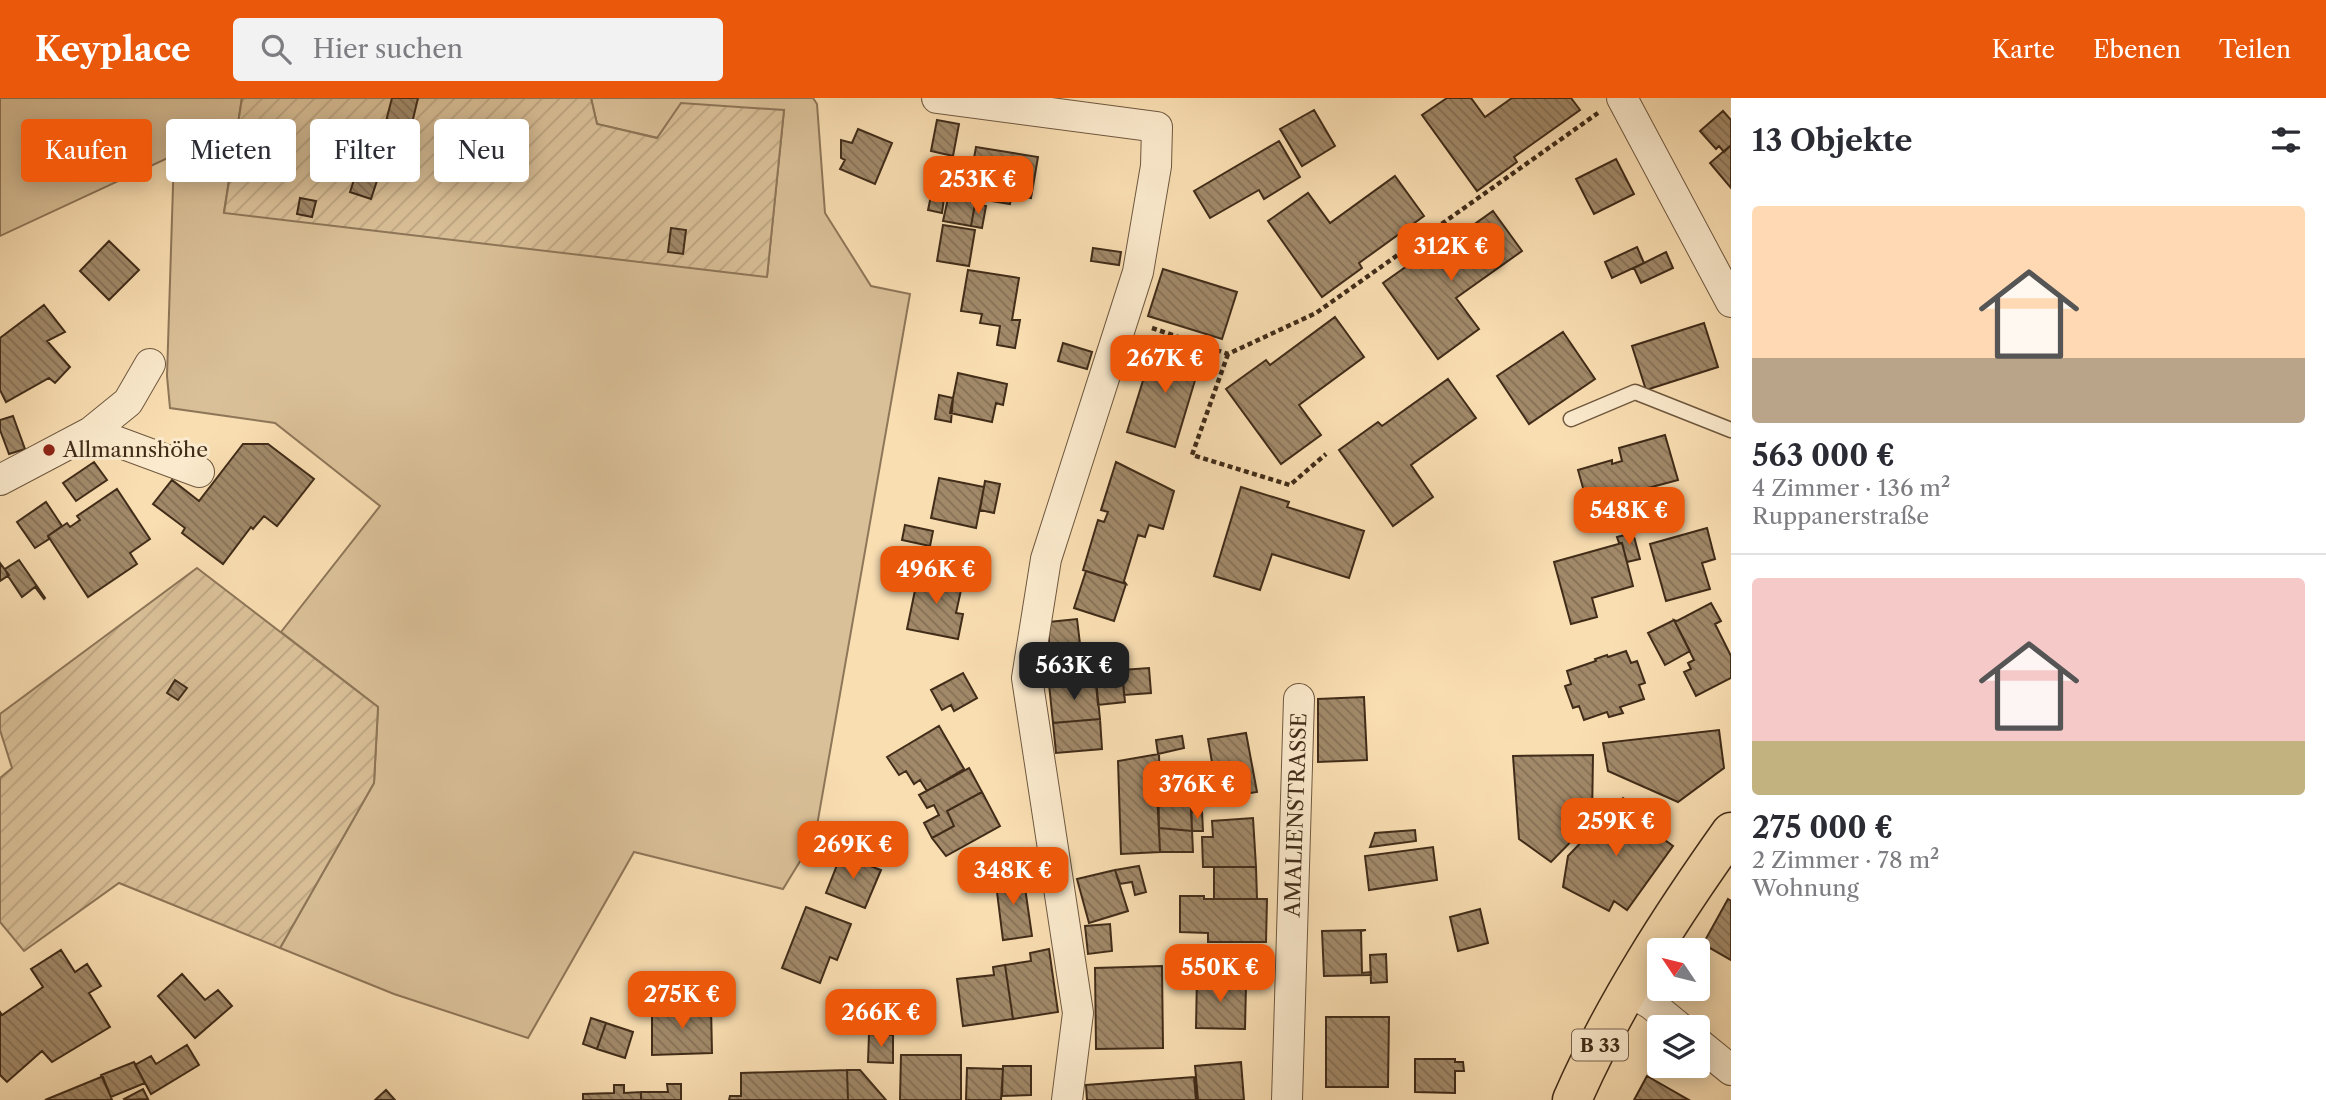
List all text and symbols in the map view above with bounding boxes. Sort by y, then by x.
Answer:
search box [233,18,723,81]
text: Keyplace [35,29,191,70]
icon: search [257,30,295,68]
text: Hier suchen [313,33,463,65]
text: Karte [1992,35,2055,64]
text: Ebenen [2093,35,2181,64]
text: Teilen [2219,35,2291,64]
chip: Kaufen [21,119,152,182]
chip: Mieten [166,119,296,182]
chip: Filter [310,119,420,182]
chip: Neu [434,119,529,182]
icon: filters [2267,121,2305,159]
text: 13 Objekte [1752,122,1912,159]
pin: 253K € [921,156,1035,216]
text: 253K € [939,165,1017,193]
pin: 312K € [1394,223,1508,283]
text: 312K € [1413,232,1489,260]
icon: home [1966,251,2092,377]
pin: 267K € [1108,336,1222,395]
text: 267K € [1126,344,1204,372]
place label: Allmannshöhe [62,437,208,462]
text: 563 000 € [1752,437,1895,474]
marker: Allmannshöhe [41,442,57,458]
text: 4 Zimmer · 136 m² [1752,474,1950,502]
pin: 548K € [1572,488,1686,547]
text: 548K € [1590,496,1668,524]
text: Ruppanerstraße [1752,502,1929,530]
pin: 496K € [879,546,993,606]
text: 496K € [896,555,976,583]
icon: home [1966,623,2092,749]
pin: 563K € [1017,642,1131,702]
text: 563K € [1035,651,1113,679]
street label: AMALIENSTRASSE [1279,712,1312,919]
pin: 376K € [1140,762,1254,821]
text: 376K € [1159,770,1235,798]
pin: 259K € [1559,798,1673,858]
text: 259K € [1577,807,1655,835]
text: 275 000 € [1752,809,1893,846]
pin: 269K € [796,822,910,881]
text: 269K € [813,830,893,858]
text: 2 Zimmer · 78 m² [1752,846,1939,874]
pin: 348K € [956,848,1070,907]
text: 348K € [974,856,1053,884]
text: Wohnung [1752,874,1859,902]
north arrow [1647,938,1710,1001]
map controls [1647,938,1710,1078]
pin: 550K € [1163,944,1277,1004]
text: 550K € [1181,953,1259,981]
pin: 275K € [625,972,739,1031]
text: 275K € [644,980,720,1008]
pin: 266K € [824,990,938,1049]
text: 266K € [841,998,921,1026]
button: layers [1647,1015,1710,1078]
road number: B 33 [1572,1029,1628,1060]

